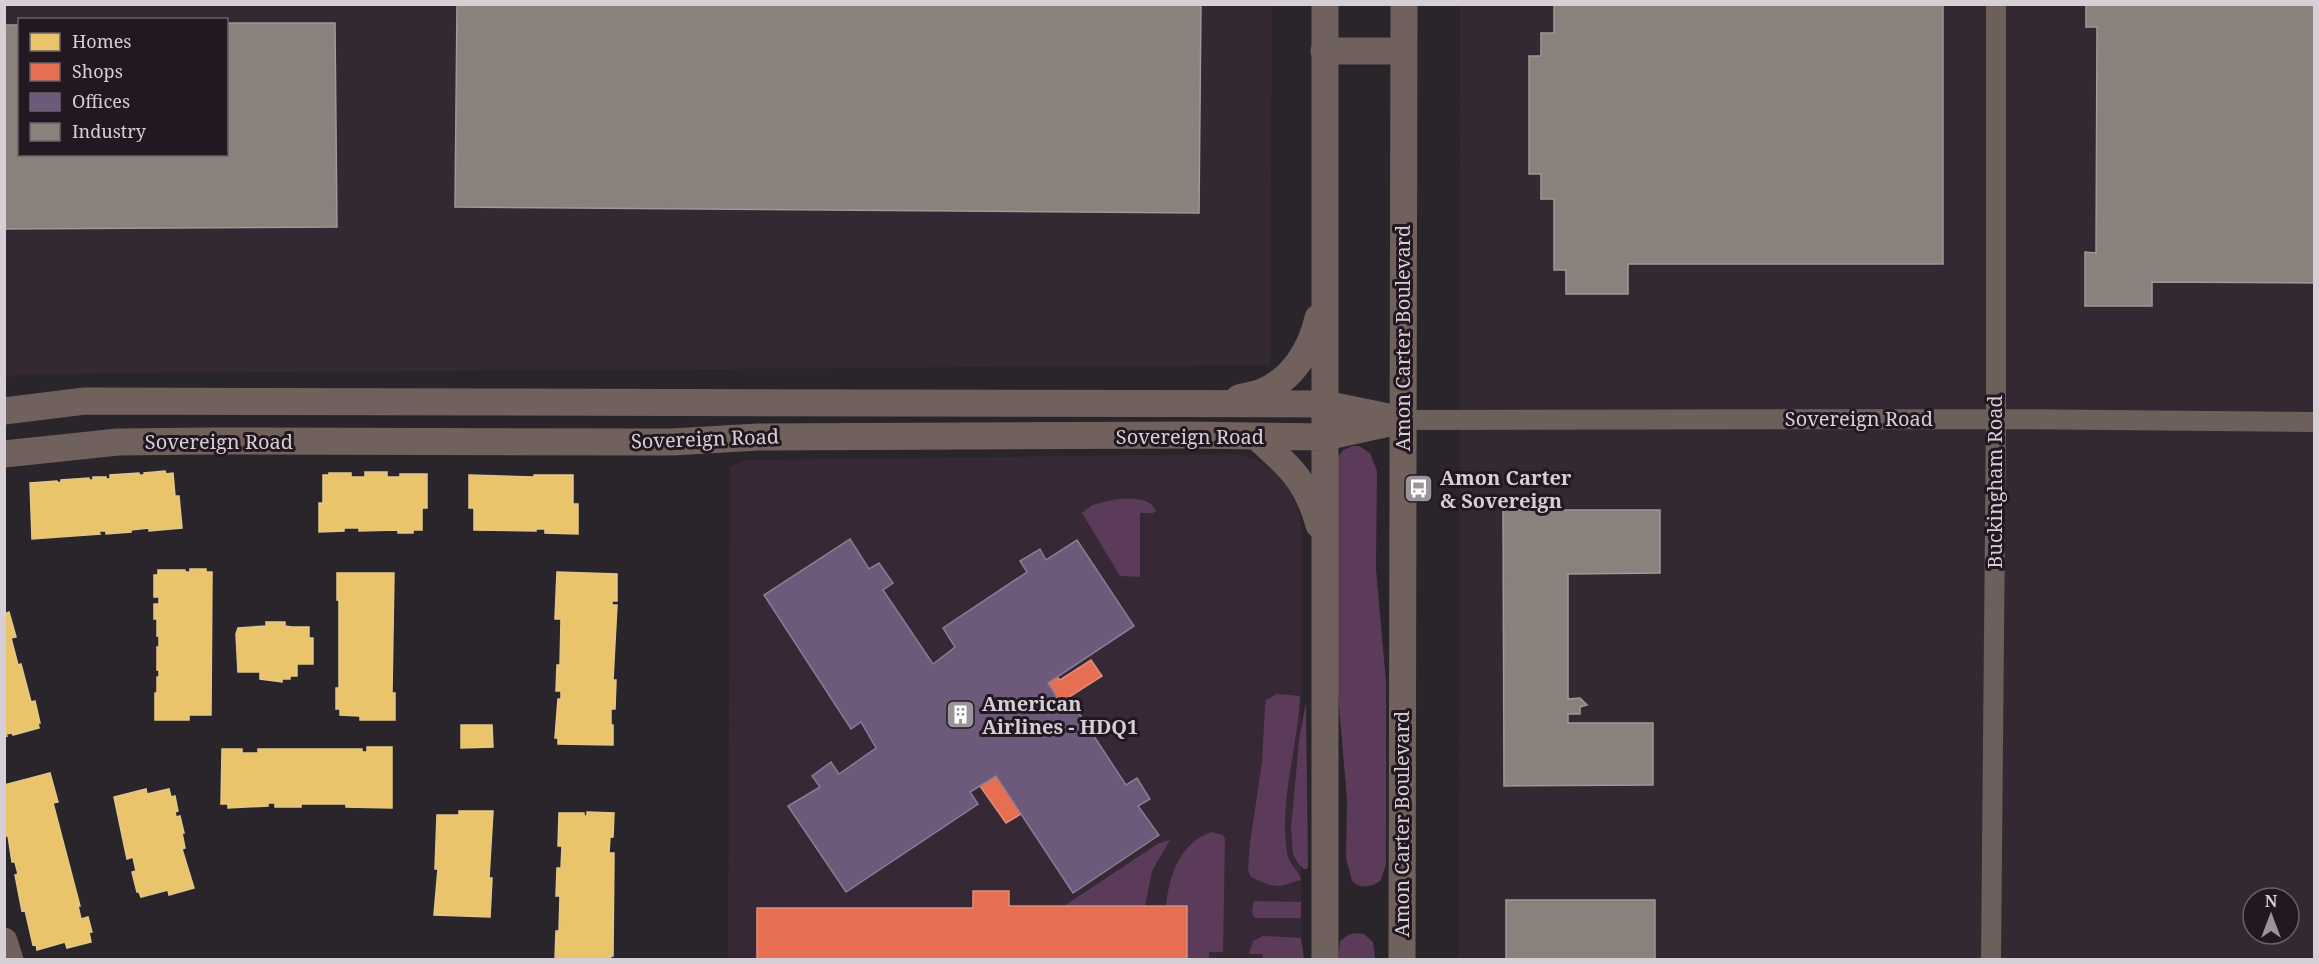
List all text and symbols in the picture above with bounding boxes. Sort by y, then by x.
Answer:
legend [18,18,228,156]
text: Homes [72,29,131,53]
text: Shops [72,59,123,83]
text: Offices [72,89,130,113]
text: Industry [72,119,147,143]
street label: Amon Carter Boulevard [1389,225,1416,451]
street label: Buckingham Road [1981,395,2008,569]
street label: Sovereign Road [1785,405,1933,432]
street label: Sovereign Road [630,422,780,455]
street label: Sovereign Road [1116,423,1264,450]
street label: Sovereign Road [145,428,293,455]
place label: Amon Carter & Sovereign [1440,464,1572,514]
bus stop icon: Amon Carter & Sovereign [1403,473,1435,505]
place label: American Airlines - HDQ1 [982,690,1138,740]
building icon: American Airlines - HDQ1 [945,699,977,731]
street label: Amon Carter Boulevard [1388,711,1415,937]
north arrow [2241,886,2301,946]
text: N [2265,890,2278,912]

